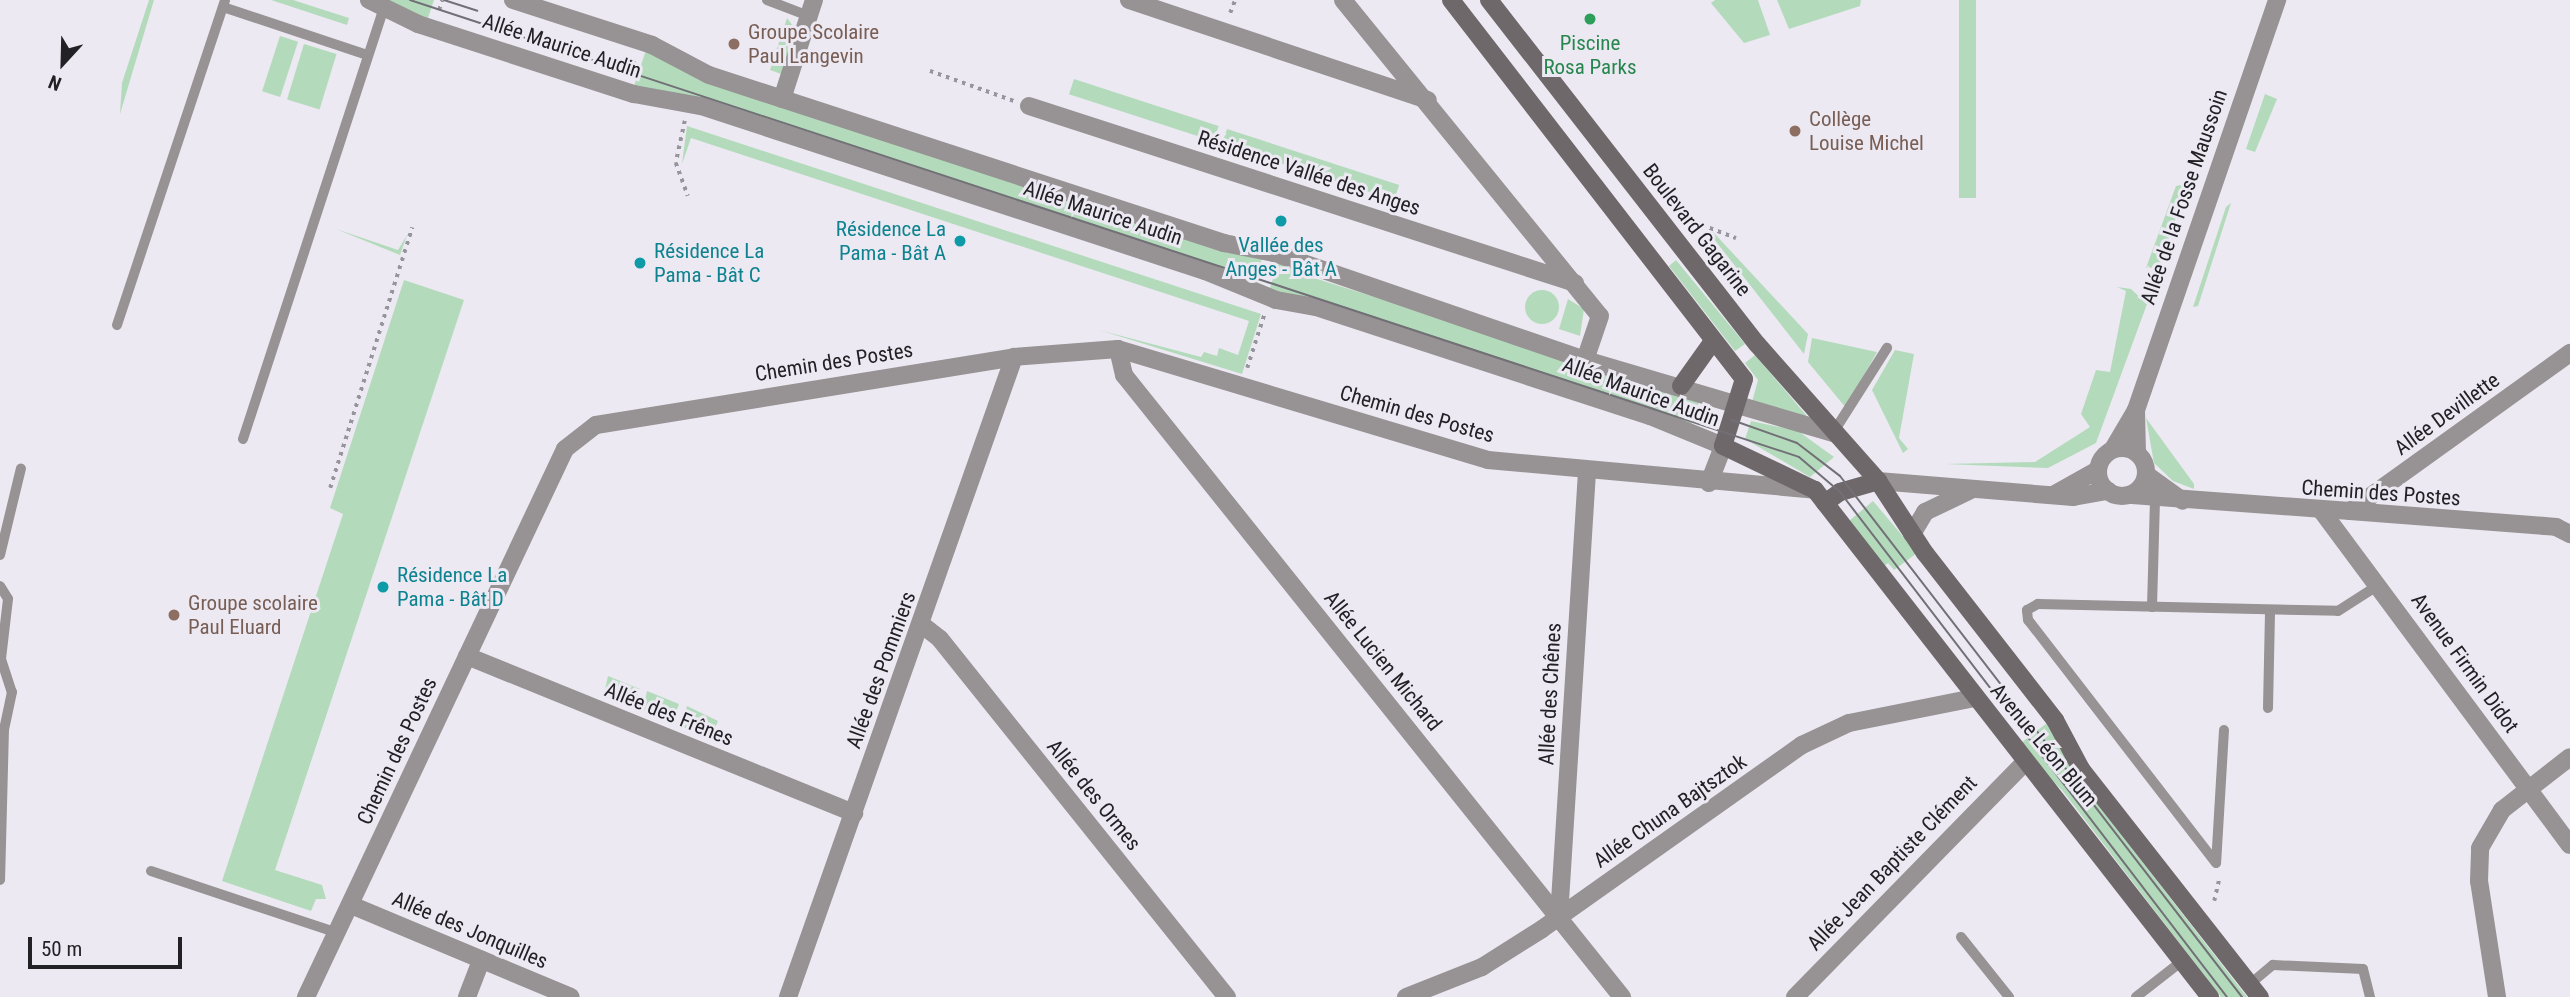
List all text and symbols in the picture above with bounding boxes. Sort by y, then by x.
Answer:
street label: Allée Maurice Audin [479,8,645,84]
marker: Piscine Rosa Parks [1582,11,1598,27]
place label: Groupe Scolaire Paul Langevin [748,19,879,69]
north arrow [28,28,98,98]
place label: Piscine Rosa Parks [1543,30,1637,80]
marker: Groupe Scolaire Paul Langevin [726,36,742,52]
text: N [45,70,65,96]
street label: Allée de la Fosse Maussoin [2135,86,2233,308]
place label: Collège Louise Michel [1809,106,1924,156]
marker: Collège Louise Michel [1787,123,1803,139]
street label: Résidence Vallée des Anges [1195,125,1423,221]
street label: Boulevard Gagarine [1637,159,1757,301]
street label: Allée Maurice Audin [1020,175,1186,251]
marker: Vallée des Anges - Bât A [1273,213,1289,229]
place label: Résidence La Pama - Bât A [836,216,946,266]
place label: Vallée des Anges - Bât A [1225,232,1337,282]
marker: Résidence La Pama - Bât A [952,233,968,249]
place label: Résidence La Pama - Bât C [654,238,764,288]
marker: Résidence La Pama - Bât C [632,255,648,271]
street label: Chemin des Postes [753,337,915,387]
street label: Allée Maurice Audin [1559,352,1723,432]
street label: Allée Devillette [2390,368,2504,460]
street label: Chemin des Postes [1337,380,1497,448]
street label: Chemin des Postes [2301,475,2461,511]
place label: Résidence La Pama - Bât D [397,562,507,612]
marker: Résidence La Pama - Bât D [375,579,391,595]
street label: Allée Lucien Michard [1319,586,1447,736]
street label: Allée des Pommiers [841,588,921,752]
street label: Avenue Firmin Didot [2406,588,2524,738]
place label: Groupe scolaire Paul Eluard [188,590,318,640]
marker: Groupe scolaire Paul Eluard [166,607,182,623]
street label: Allée des Chênes [1534,622,1566,766]
street label: Chemin des Postes [352,673,442,829]
street label: Allée des Frênes [601,677,737,751]
street label: Avenue Léon Blum [1985,678,2103,812]
street label: Allée des Ormes [1042,735,1146,855]
street label: Allée Chuna Bajtsztok [1589,749,1751,873]
street label: Allée Jean Baptiste Clément [1802,770,1982,956]
street label: Allée des Jonquilles [389,886,551,974]
scale bar [32,923,186,967]
text: 50 m [41,937,82,961]

